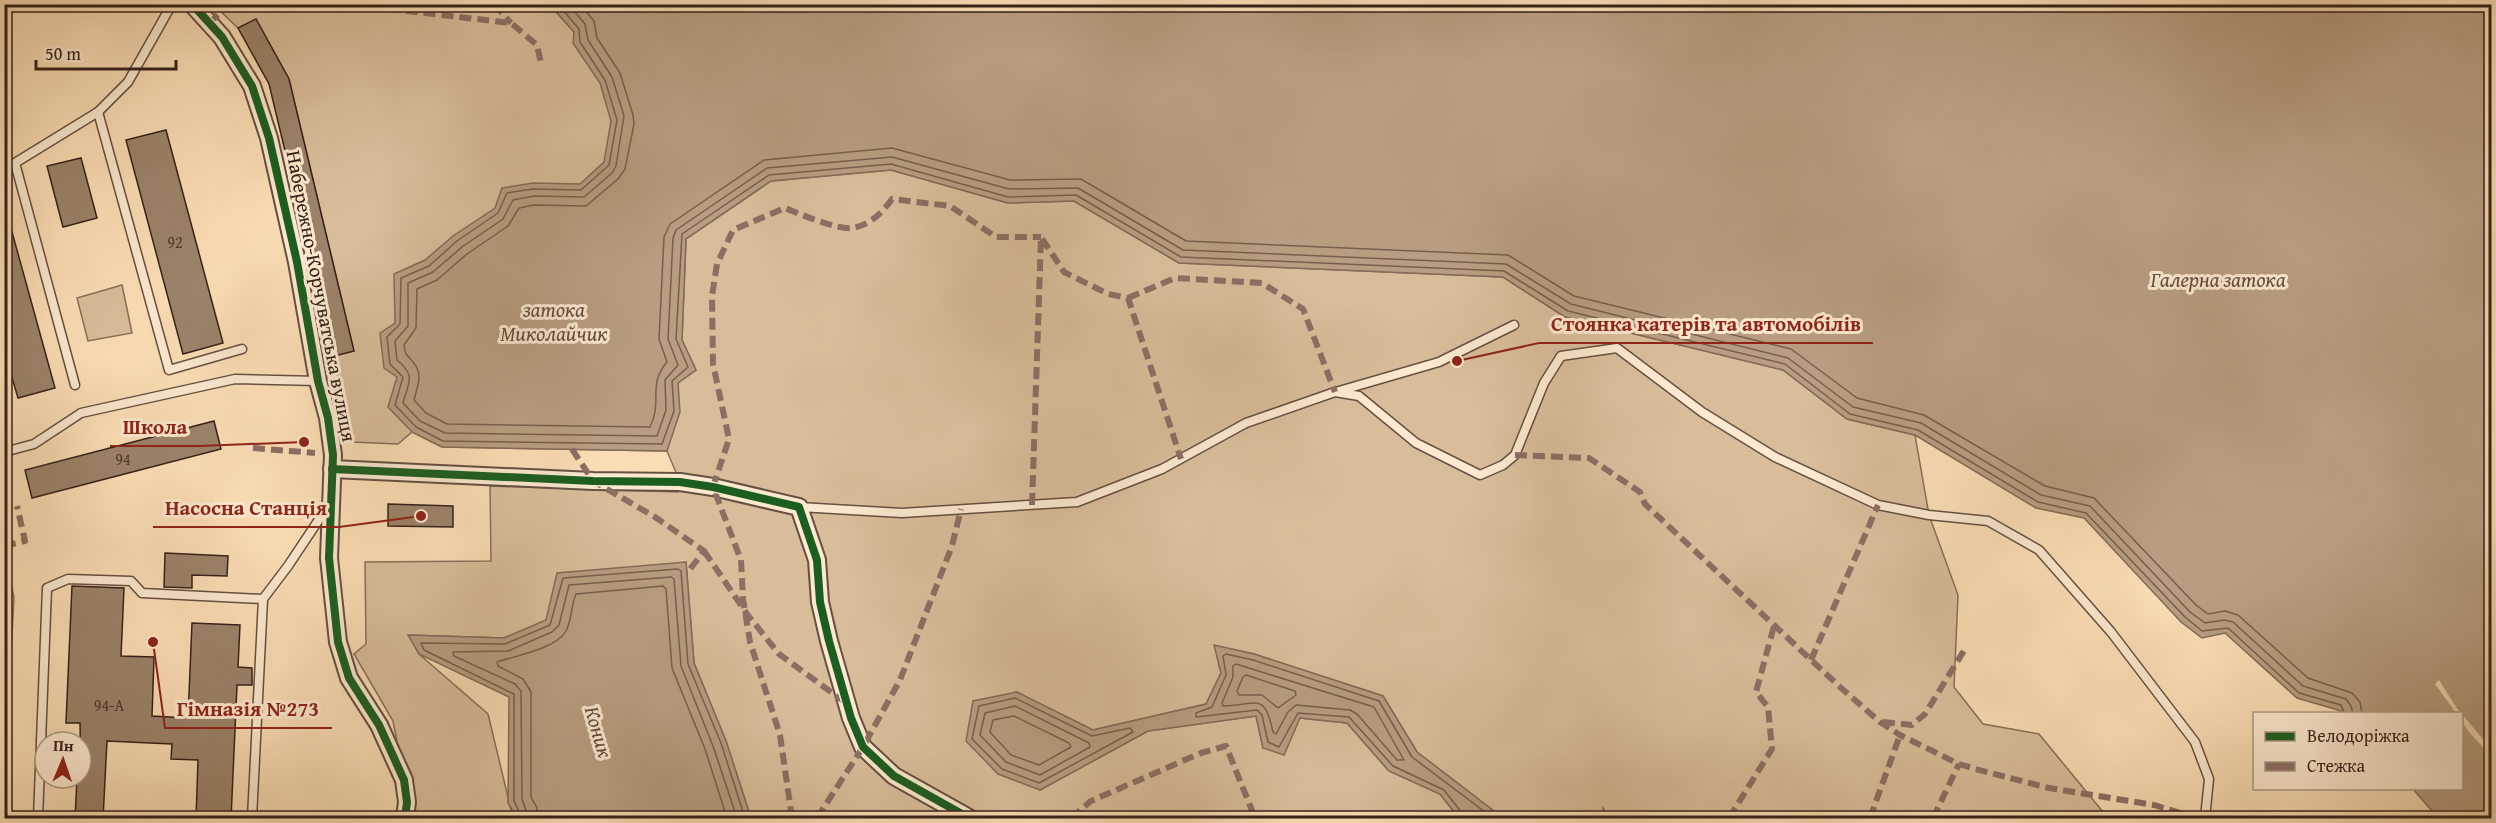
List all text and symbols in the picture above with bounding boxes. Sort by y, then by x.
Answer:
scale bar [36,33,176,71]
text: 50 m [45,40,81,67]
street label: Набережно-Корчуватська вулиця [280,148,364,444]
house number: 92 [167,230,183,254]
water label: Галерна затока [2149,264,2286,295]
water label: затока Миколайчик [500,294,608,349]
callout: Стоянка катерів та автомобілів [1539,304,1873,343]
text: Стоянка катерів та автомобілів [1551,308,1861,339]
callout: Школа [110,407,199,446]
text: Школа [123,411,188,442]
house number: 94 [115,447,131,471]
callout: Насосна Станція [153,488,339,527]
text: Насосна Станція [165,492,327,523]
callout: Гімназія №273 [165,689,332,728]
house number: 94-А [94,693,125,717]
text: Гімназія №273 [177,693,319,724]
water label: Коник [577,702,621,762]
legend [2253,712,2463,790]
text: Велодоріжка [2307,722,2410,749]
north arrow [33,730,93,790]
text: Пн [53,733,74,757]
text: Стежка [2307,752,2366,779]

